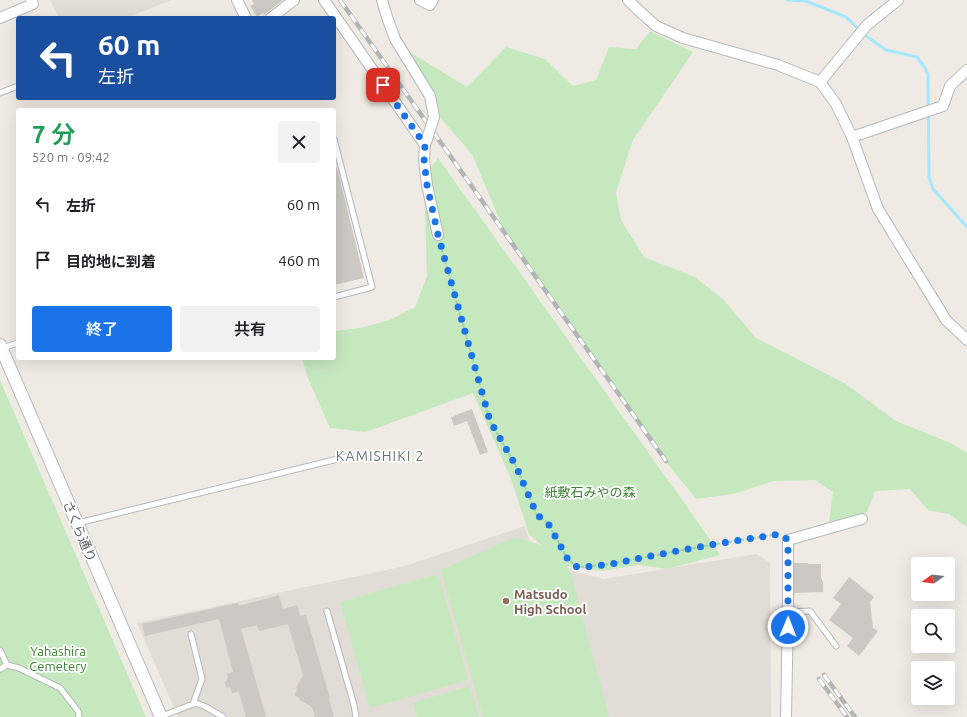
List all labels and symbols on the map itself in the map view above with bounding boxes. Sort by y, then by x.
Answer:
pin [366,68,400,102]
district label: KAMISHIKI 2 [336,448,424,464]
park label: 紙敷石みやの森 [544,485,636,499]
street label: さくら通り [61,498,99,564]
north arrow [911,557,955,601]
place label: Matsudo High School [514,587,586,616]
marker: Matsudo High School [501,596,511,606]
position arrow [767,606,809,648]
park label: Yahashira Cemetery [29,644,87,673]

